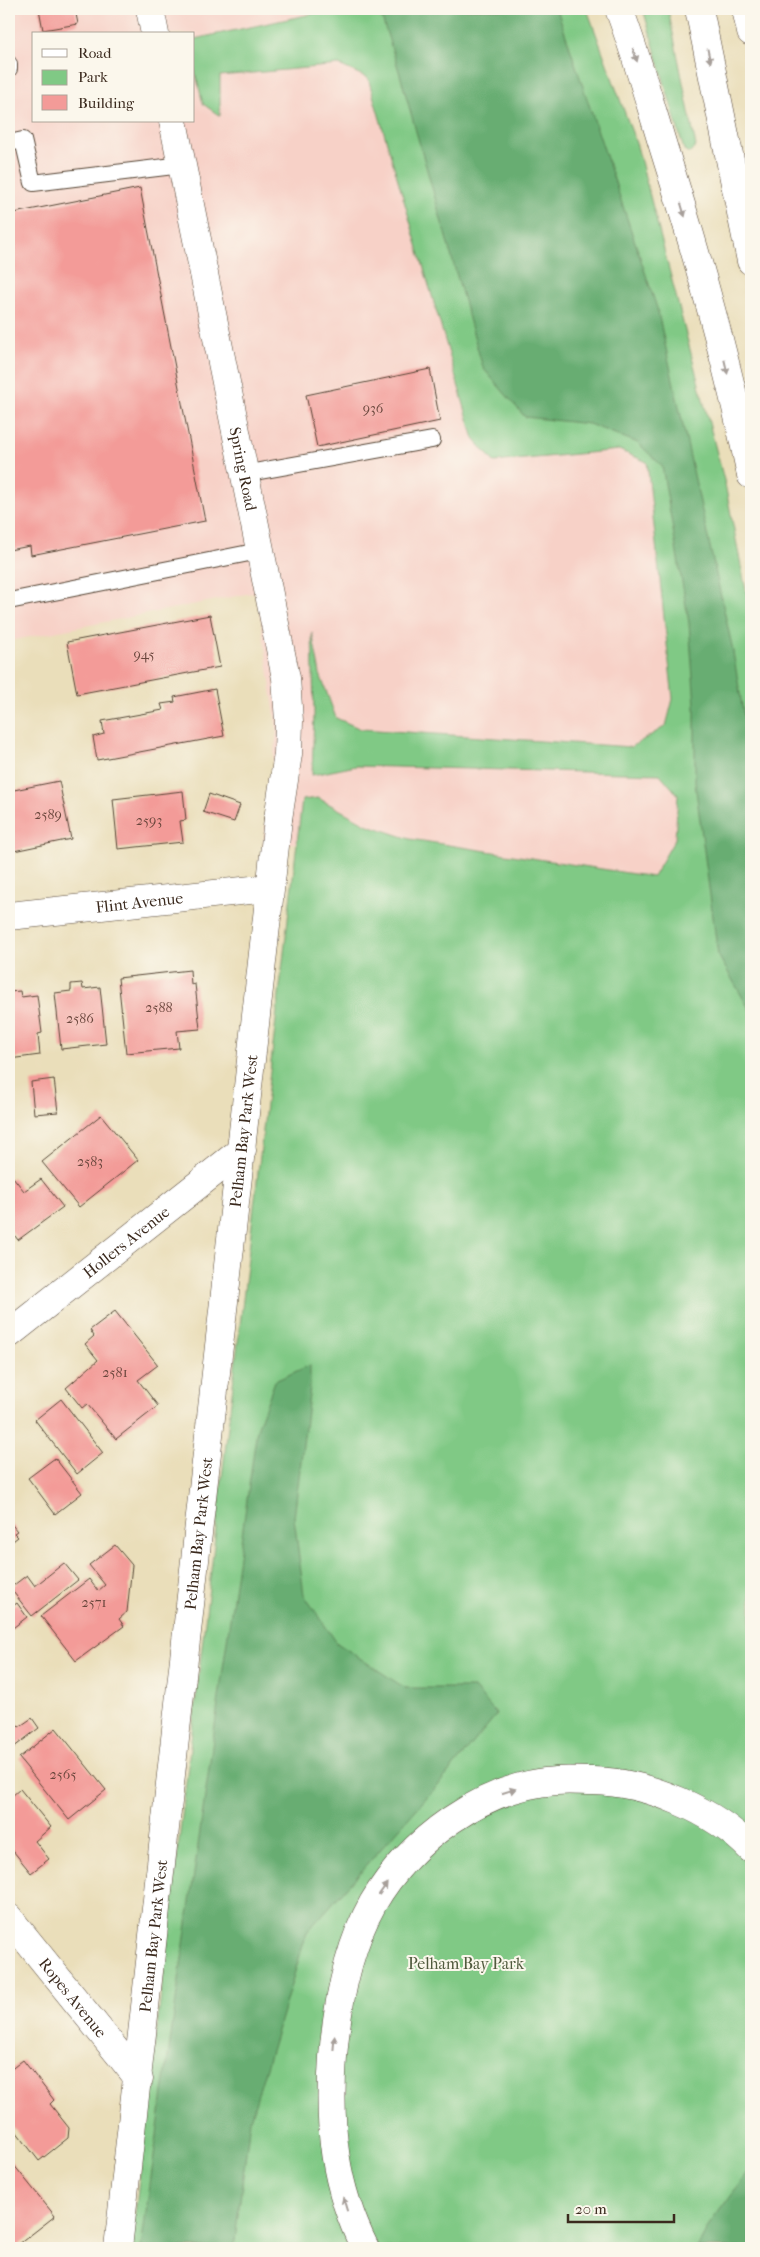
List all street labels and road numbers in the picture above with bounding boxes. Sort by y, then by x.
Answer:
street label: Spring Road [225,425,261,513]
street label: Flint Avenue [95,888,184,917]
street label: Pelham Bay Park West [226,1053,262,1208]
street label: Hollers Avenue [79,1202,173,1282]
street label: Pelham Bay Park West [181,1456,217,1611]
street label: Pelham Bay Park West [135,1858,171,2013]
street label: Ropes Avenue [35,1954,111,2041]

